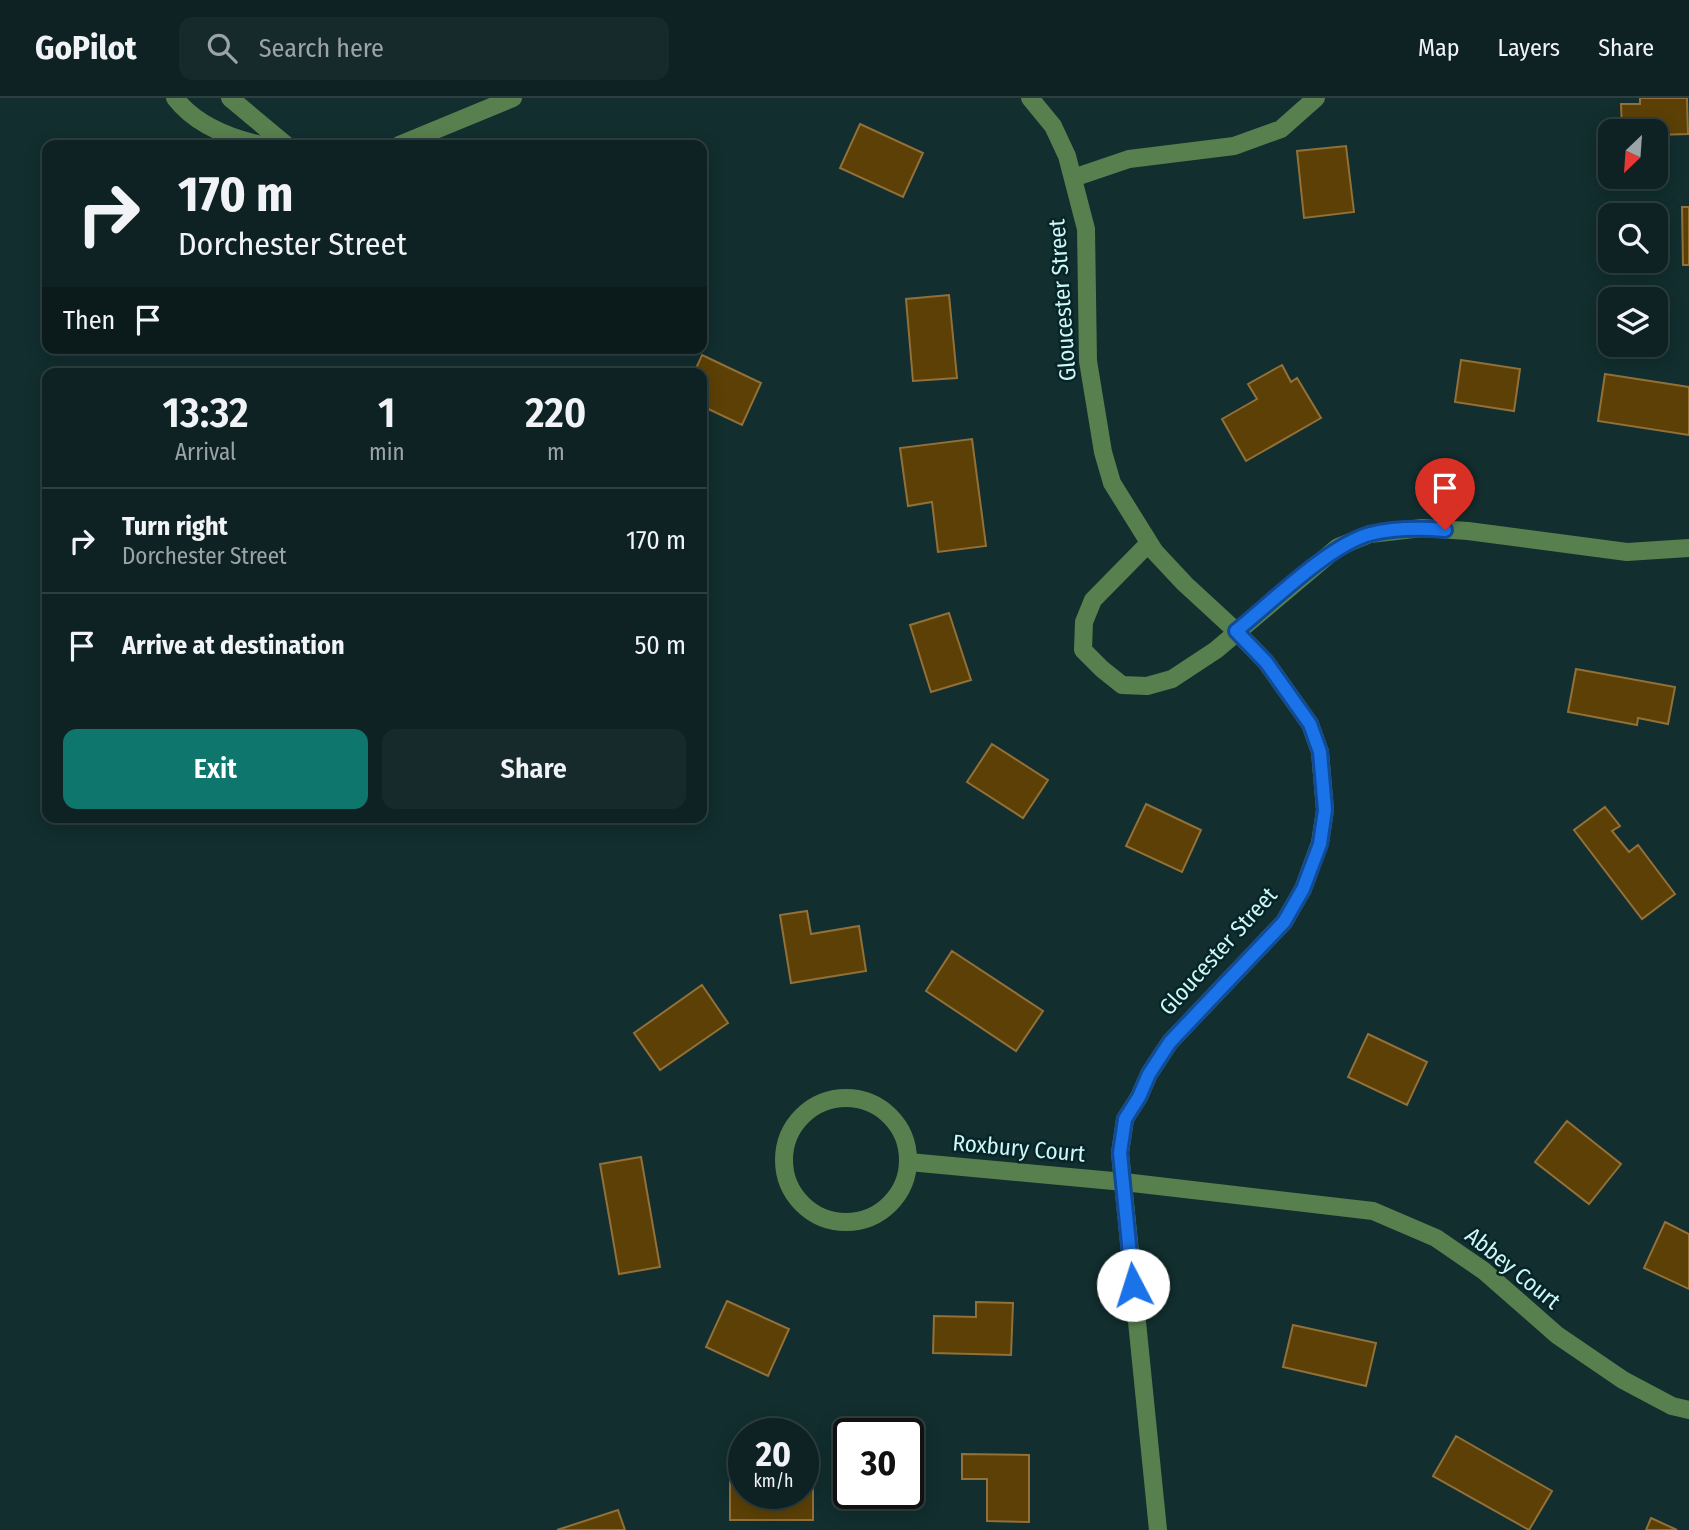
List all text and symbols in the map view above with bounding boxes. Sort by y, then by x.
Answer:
search box [179,17,669,80]
text: GoPilot [35,28,137,68]
icon: search [203,29,241,67]
text: Search here [259,33,384,64]
text: Map [1418,34,1460,62]
text: Layers [1498,34,1560,62]
text: Share [1598,34,1654,62]
north arrow [1598,119,1668,189]
map controls [1598,119,1668,357]
text: 170 m [178,165,294,224]
icon: right [63,168,154,259]
button: search [1598,203,1668,273]
street label: Gloucester Street [1042,218,1082,382]
text: Dorchester Street [178,225,407,263]
button: layers [1598,287,1668,357]
icon: arrive [129,301,167,339]
text: Then [63,305,115,336]
text: 13:32 [163,388,248,438]
text: 1 [378,388,396,438]
text: 220 [525,388,586,438]
text: Arrival [175,438,236,466]
text: min [369,438,405,466]
text: m [547,438,565,466]
pin [1415,458,1475,530]
icon: arrive [1426,469,1464,507]
text: Turn right [122,511,228,542]
icon: right [63,522,101,560]
text: 170 m [626,525,686,556]
text: Dorchester Street [122,542,287,570]
icon: arrive [63,627,101,665]
text: Arrive at destination [122,630,345,661]
text: 50 m [634,630,686,661]
button: Exit [63,729,368,809]
button: Share [382,729,686,809]
street label: Gloucester Street [1153,881,1283,1021]
street label: Roxbury Court [952,1128,1087,1168]
street label: Abbey Court [1460,1221,1567,1315]
position arrow [1096,1248,1170,1322]
speed limit sign: 30 [833,1418,924,1509]
text: 20 [756,1433,791,1475]
text: km/h [753,1470,794,1492]

